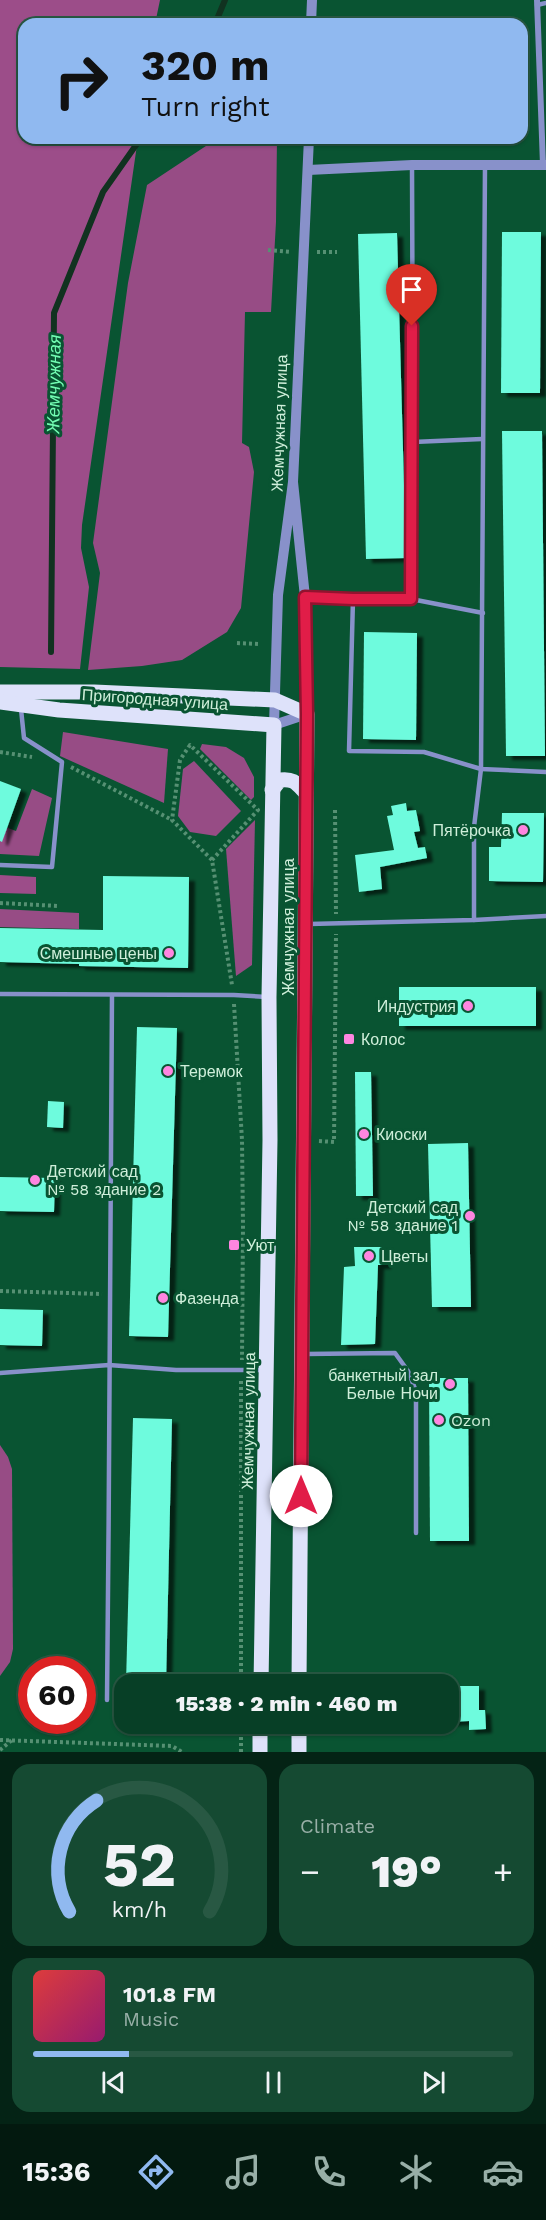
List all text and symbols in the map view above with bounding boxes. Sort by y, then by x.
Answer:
text: 320 m [141,41,270,90]
icon: right [42,42,120,120]
text: Turn right [141,91,270,123]
pin [386,264,437,326]
icon: arrive [395,273,428,306]
water label: Жемчужная [42,334,65,435]
street label: Жемчужная улица [268,354,291,492]
street label: Пригородная улица [81,685,229,714]
place label: Пятёрочка [433,821,511,840]
marker: Пятёрочка [516,823,530,837]
street label: Жемчужная улица [279,858,298,996]
place label: Смешные цены [40,944,157,963]
marker: Смешные цены [162,946,176,960]
place label: Индустрия [377,997,456,1016]
marker: Индустрия [461,999,475,1013]
place label: Колос [361,1030,405,1049]
marker: Колос [342,1032,356,1046]
place label: Теремок [180,1062,243,1081]
marker: Теремок [161,1064,175,1078]
place label: Киоски [376,1125,427,1144]
marker: Киоски [357,1127,371,1141]
place label: Детский сад № 58 здание 2 [47,1162,161,1199]
marker: Детский сад № 58 здание 2 [28,1173,42,1187]
place label: Детский сад № 58 здание 1 [347,1198,459,1235]
marker: Детский сад № 58 здание 1 [463,1209,477,1223]
place label: Уют [246,1236,275,1255]
marker: Уют [227,1238,241,1252]
place label: Цветы [381,1247,428,1266]
marker: Цветы [362,1249,376,1263]
place label: Фазенда [175,1289,239,1308]
marker: Фазенда [156,1291,170,1305]
street label: Жемчужная улица [238,1352,259,1490]
place label: банкетный зал Белые Ночи [328,1366,438,1403]
marker: банкетный зал Белые Ночи [443,1377,457,1391]
place label: Ozon [451,1411,491,1430]
marker: Ozon [432,1413,446,1427]
position arrow [269,1464,333,1528]
speed limit sign: 60 [18,1656,96,1734]
text: 15:38 · 2 min · 460 m [176,1691,397,1716]
text: Climate [300,1814,375,1838]
text: 52 [103,1828,176,1901]
text: 19° [371,1845,442,1898]
text: − [300,1852,320,1891]
text: + [493,1852,513,1891]
text: km/h [112,1897,167,1922]
text: 101.8 FM [123,1982,216,2007]
text: Music [123,2007,179,2031]
icon: previous [97,2066,130,2099]
icon: pause [257,2066,290,2099]
icon: next [417,2066,450,2099]
icon: directions [135,2151,177,2193]
icon: music [222,2151,264,2193]
icon: phone [308,2151,350,2193]
icon: climate [395,2151,437,2193]
icon: car [482,2151,524,2193]
text: 15:36 [22,2156,91,2188]

